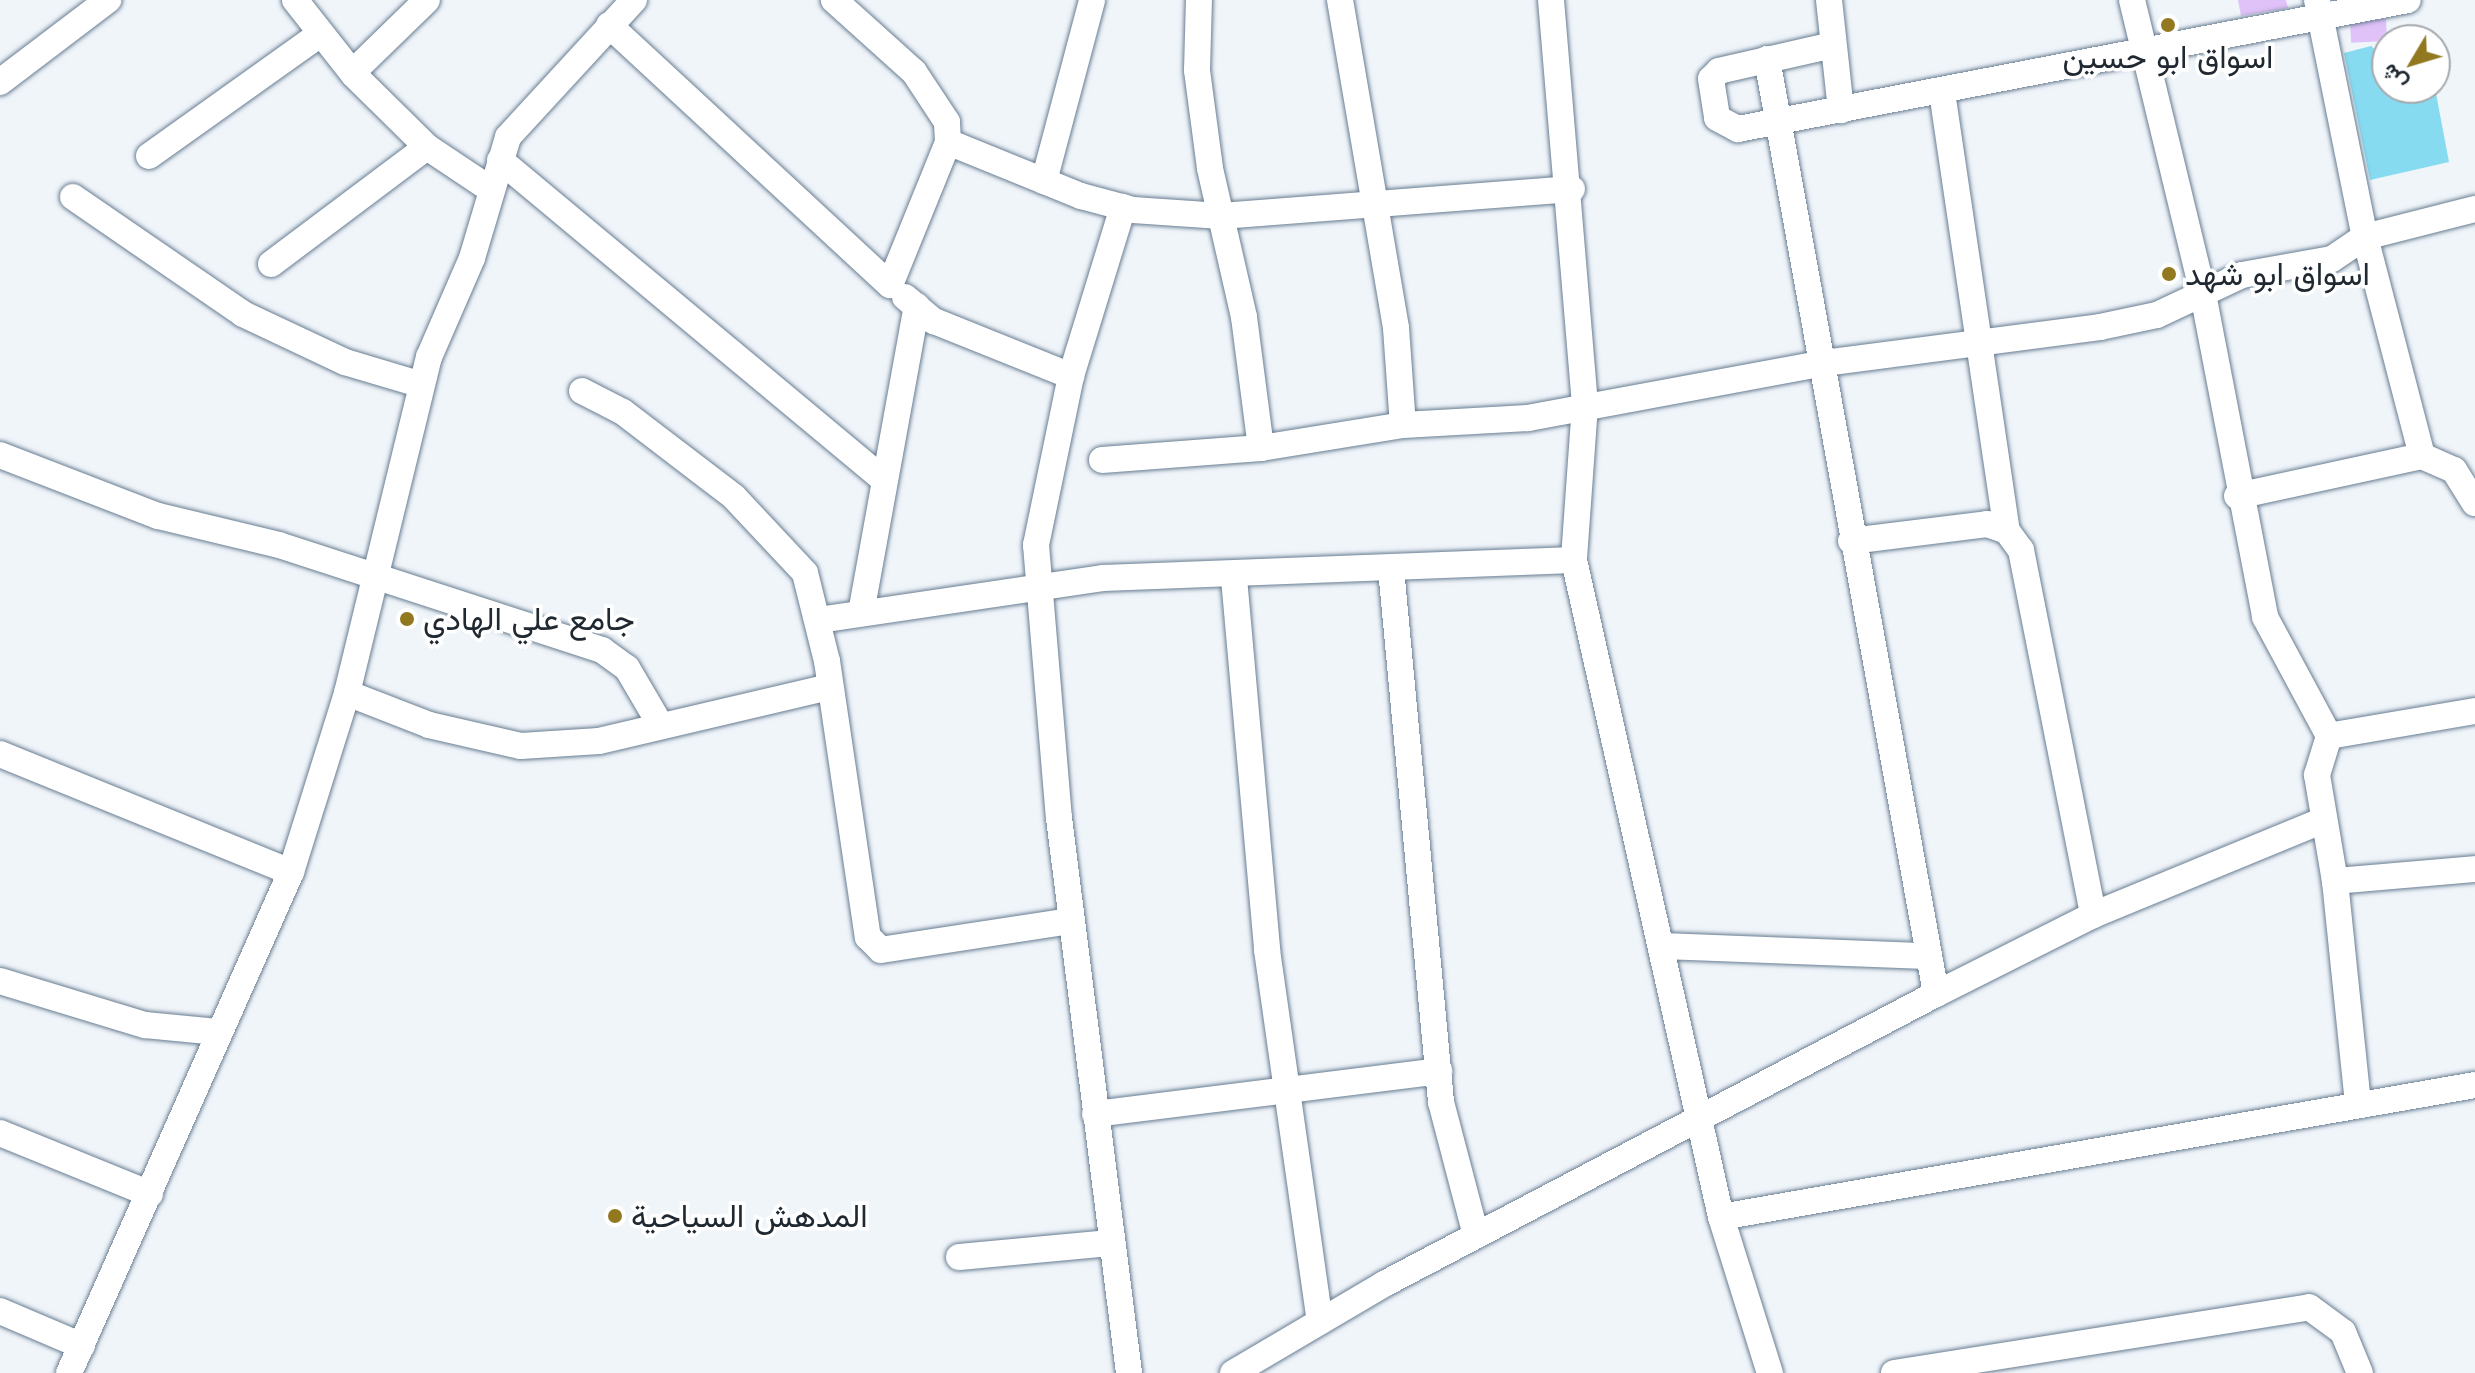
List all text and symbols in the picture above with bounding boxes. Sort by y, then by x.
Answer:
marker: اسواق ابو حسين [2159,16,2177,34]
north arrow [2371,24,2451,104]
place label: اسواق ابو حسين [2063,38,2273,76]
text: ش [2373,57,2414,98]
place label: اسواق ابو شهد [2185,255,2370,293]
marker: اسواق ابو شهد [2160,265,2178,283]
place label: جامع علي الهادي [423,600,635,638]
marker: جامع علي الهادي [398,610,416,628]
place label: المدهش السياحية [631,1197,868,1235]
marker: المدهش السياحية [606,1207,624,1225]

